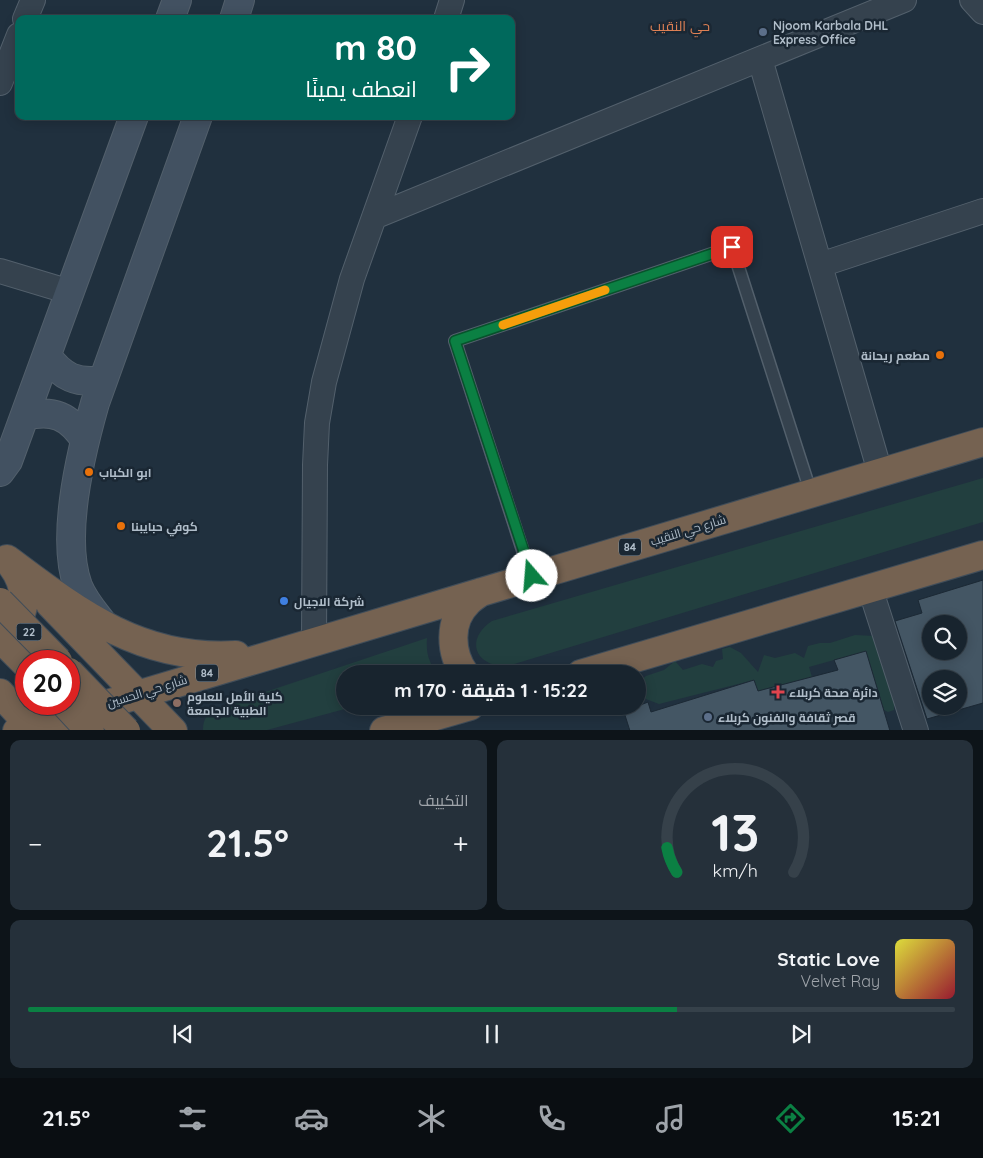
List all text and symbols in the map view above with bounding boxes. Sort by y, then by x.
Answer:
district label: حي النقيب [650,17,710,38]
place label: Njoom Karbala DHL Express Office [773,18,889,47]
text: 80 m [334,25,417,69]
marker: Njoom Karbala DHL Express Office [757,26,769,38]
icon: right [435,35,500,100]
text: انعطف يمينًا [305,75,417,103]
pin [711,226,753,268]
icon: arrive [718,233,746,261]
place label: مطعم ريحانة [861,348,930,364]
marker: مطعم ريحانة [934,349,946,361]
place label: ابو الكباب [99,465,151,481]
marker: ابو الكباب [83,466,95,478]
street label: شارع حي النقيب [648,511,728,551]
place label: كوفي حبايبنا [131,519,198,537]
marker: كوفي حبايبنا [115,520,127,532]
road number: 84 [619,538,641,556]
position arrow [505,549,557,601]
place label: شركة الاجيال [294,594,364,610]
marker: شركة الاجيال [278,595,290,607]
map controls [922,615,967,715]
button: search [922,615,967,660]
road number: 22 [16,624,42,640]
speed limit sign: 20 [15,650,80,715]
road number: 84 [196,664,218,681]
button: layers [922,670,967,715]
street label: شارع حي الحسين [105,672,190,713]
text: 15:22 · 1 دقيقة · 170 m [394,678,588,702]
marker: دائرة صحة كربلاء [771,685,785,699]
place label: دائرة صحة كربلاء [789,685,878,701]
place label: كلية الأمل للعلوم الطبية الجامعة [187,689,283,718]
marker: كلية الأمل للعلوم الطبية الجامعة [171,697,183,709]
place label: قصر ثقافة والفنون كربلاء [718,710,856,726]
marker: قصر ثقافة والفنون كربلاء [702,711,714,723]
text: التكييف [418,790,469,810]
text: 13 [711,799,759,864]
text: 21.5° [206,819,289,867]
text: − [28,826,43,861]
text: + [453,826,469,861]
text: km/h [712,859,757,881]
text: Static Love [777,947,880,971]
text: Velvet Ray [801,971,880,991]
icon: previous [169,1020,197,1048]
icon: pause [478,1020,506,1048]
icon: next [787,1020,815,1048]
icon: filters [175,1101,210,1136]
icon: car [294,1101,329,1136]
icon: climate [414,1101,449,1136]
icon: phone [534,1101,569,1136]
icon: music [653,1101,688,1136]
icon: directions [773,1101,808,1136]
text: 21.5° [42,1104,90,1132]
text: 15:21 [892,1104,941,1132]

